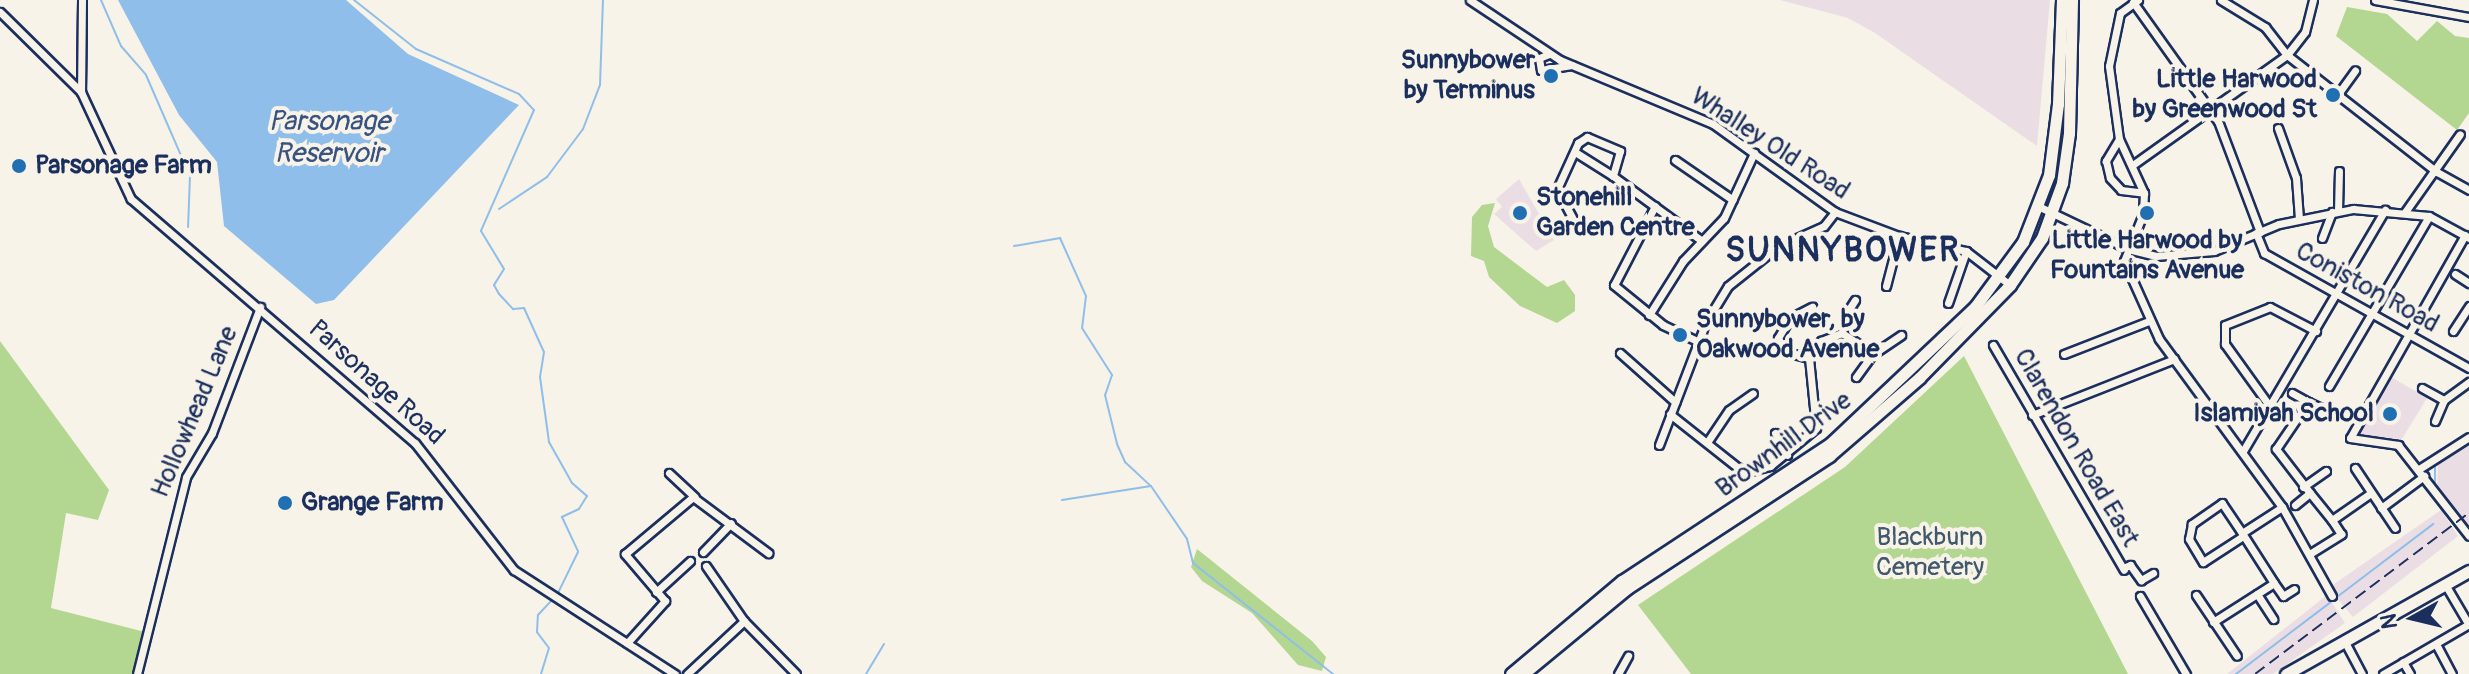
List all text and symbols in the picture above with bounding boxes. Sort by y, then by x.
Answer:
place label: Sunnybower by Terminus [1401,45,1535,106]
place label: Little Harwood by Greenwood St [2132,64,2317,126]
marker: Sunnybower by Terminus [1542,67,1560,85]
street label: Whalley Old Road [1685,81,1855,207]
marker: Little Harwood by Greenwood St [2324,86,2342,104]
water label: Parsonage Reservoir [268,105,390,171]
place label: Parsonage Farm [35,150,212,182]
marker: Parsonage Farm [10,157,28,175]
place label: Stonehill Garden Centre [1536,182,1695,244]
marker: Stonehill Garden Centre [1511,204,1529,222]
marker: Little Harwood by Fountains Avenue [2138,204,2156,222]
place label: Little Harwood by Fountains Avenue [2050,225,2244,286]
district label: SUNNYBOWER [1725,231,1961,271]
street label: Coniston Road [2290,236,2444,340]
place label: Sunnybower, by Oakwood Avenue [1696,304,1879,366]
street label: Parsonage Road [302,314,450,452]
street label: Hollowhead Lane [145,322,245,502]
marker: Sunnybower, by Oakwood Avenue [1671,326,1689,344]
street label: Clarendon Road East [2007,343,2145,553]
street label: Brownhill Drive [1710,385,1858,505]
place label: Islamiyah School [2193,398,2374,430]
marker: Islamiyah School [2381,405,2399,423]
place label: Grange Farm [301,487,444,519]
marker: Grange Farm [276,494,294,512]
park label: Blackburn Cemetery [1876,522,1984,584]
north arrow [2373,578,2453,658]
text: N [2374,612,2404,631]

